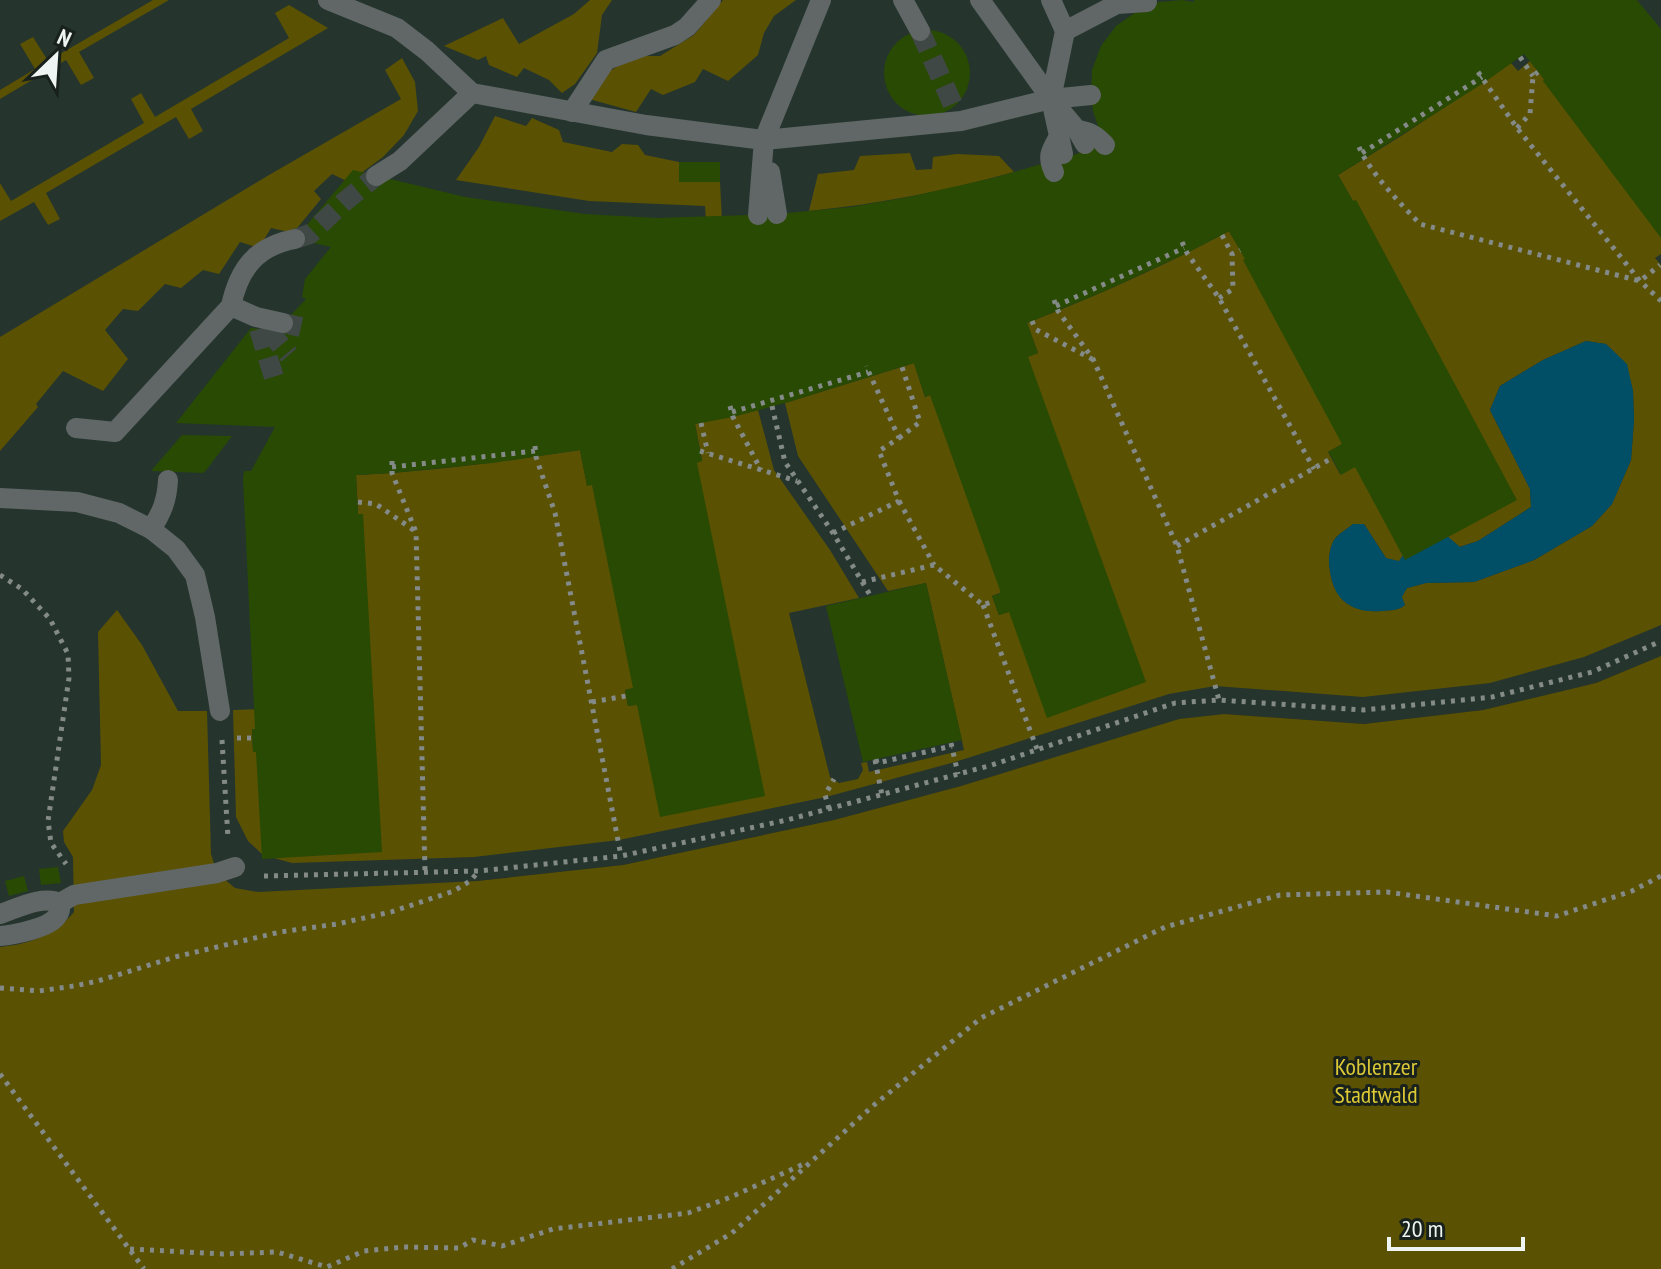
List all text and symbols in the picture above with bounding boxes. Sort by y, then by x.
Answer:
north arrow [16,16,96,96]
text: N [53,23,76,53]
park label: Koblenzer Stadtwald [1334,1051,1418,1110]
scale bar [1389,1201,1523,1251]
text: 20 m [1401,1213,1443,1244]

